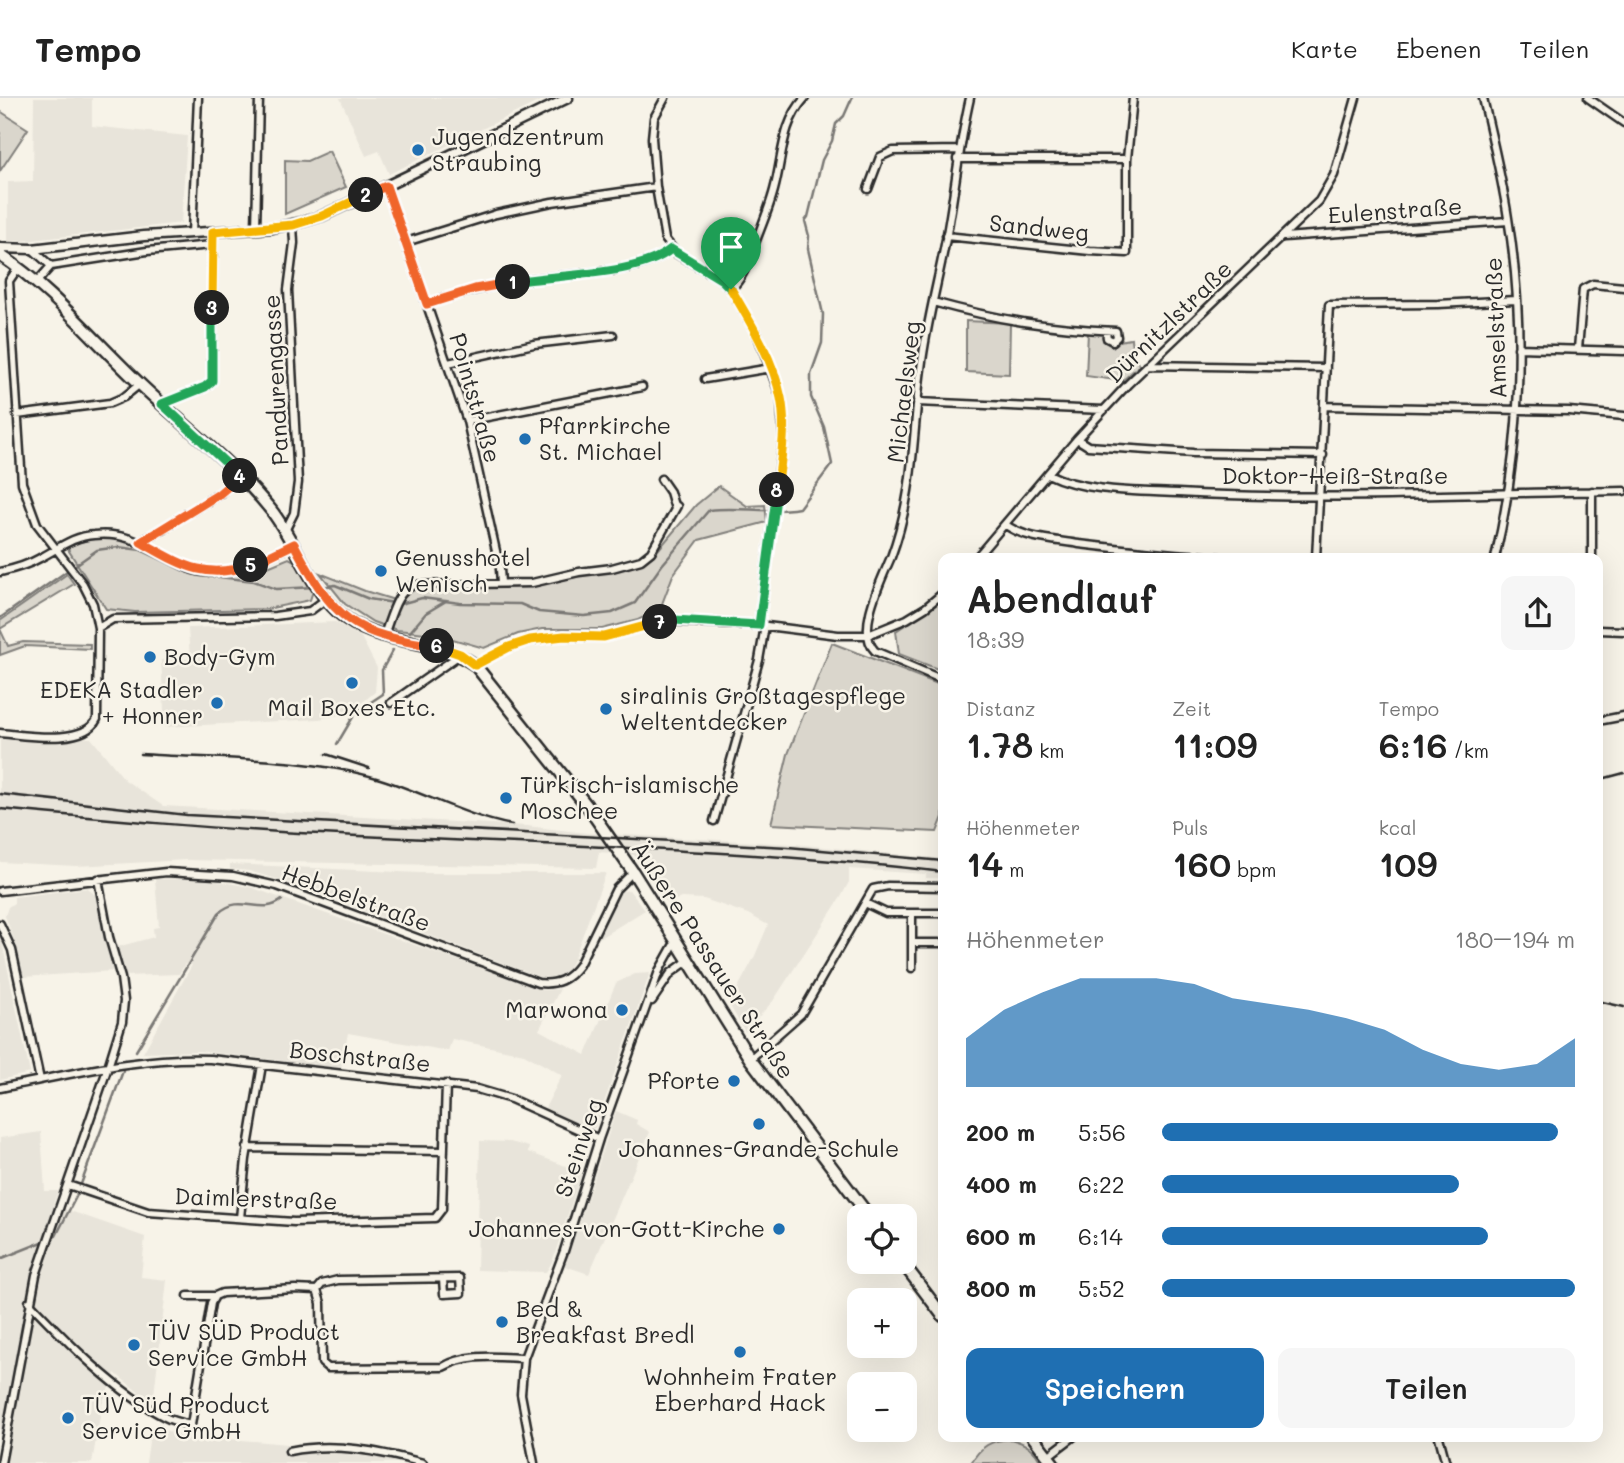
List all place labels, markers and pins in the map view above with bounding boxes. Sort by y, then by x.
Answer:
place label: Jugendzentrum Straubing [432,121,604,177]
marker: Jugendzentrum Straubing [410,142,426,158]
pin: 2 [348,178,384,212]
pin [701,217,761,289]
pin: 1 [496,264,530,300]
pin: 3 [194,290,230,326]
place label: Pfarrkirche St. Michael [539,410,671,466]
marker: Pfarrkirche St. Michael [517,431,533,447]
pin: 4 [222,458,258,494]
pin: 8 [760,472,794,508]
place label: Genusshotel Wenisch [395,542,531,598]
pin: 5 [233,547,268,582]
marker: Genusshotel Wenisch [373,563,389,579]
pin: 7 [642,604,678,640]
pin: 6 [420,628,454,664]
place label: Body-Gym [164,641,276,671]
marker: Body-Gym [142,649,158,665]
place label: EDEKA Stadler + Honner [40,674,203,730]
marker: Mail Boxes Etc. [344,675,360,691]
place label: siralinis Großtagespflege Weltentdecker [620,680,906,736]
place label: Mail Boxes Etc. [268,692,436,722]
marker: EDEKA Stadler + Honner [209,695,225,711]
marker: siralinis Großtagespflege Weltentdecker [598,701,614,717]
place label: Türkisch-islamische Moschee [520,769,739,825]
marker: Türkisch-islamische Moschee [498,790,514,806]
place label: Marwona [505,994,608,1024]
marker: Marwona [614,1002,630,1018]
place label: Pforte [647,1065,720,1095]
marker: Pforte [726,1073,742,1089]
marker: Johannes-Grande-Schule [751,1116,767,1132]
place label: Johannes-Grande-Schule [619,1133,899,1163]
place label: Johannes-von-Gott-Kirche [469,1213,765,1243]
marker: Johannes-von-Gott-Kirche [771,1221,787,1237]
place label: Bed & Breakfast Bredl [516,1293,695,1349]
marker: Bed & Breakfast Bredl [494,1314,510,1330]
place label: TÜV SÜD Product Service GmbH [148,1316,340,1372]
marker: TÜV SÜD Product Service GmbH [126,1337,142,1353]
marker: Wohnheim Frater Eberhard Hack [732,1344,748,1360]
place label: Wohnheim Frater Eberhard Hack [643,1361,837,1417]
place label: TÜV Süd Product Service GmbH [82,1389,270,1445]
marker: TÜV Süd Product Service GmbH [60,1410,76,1426]

